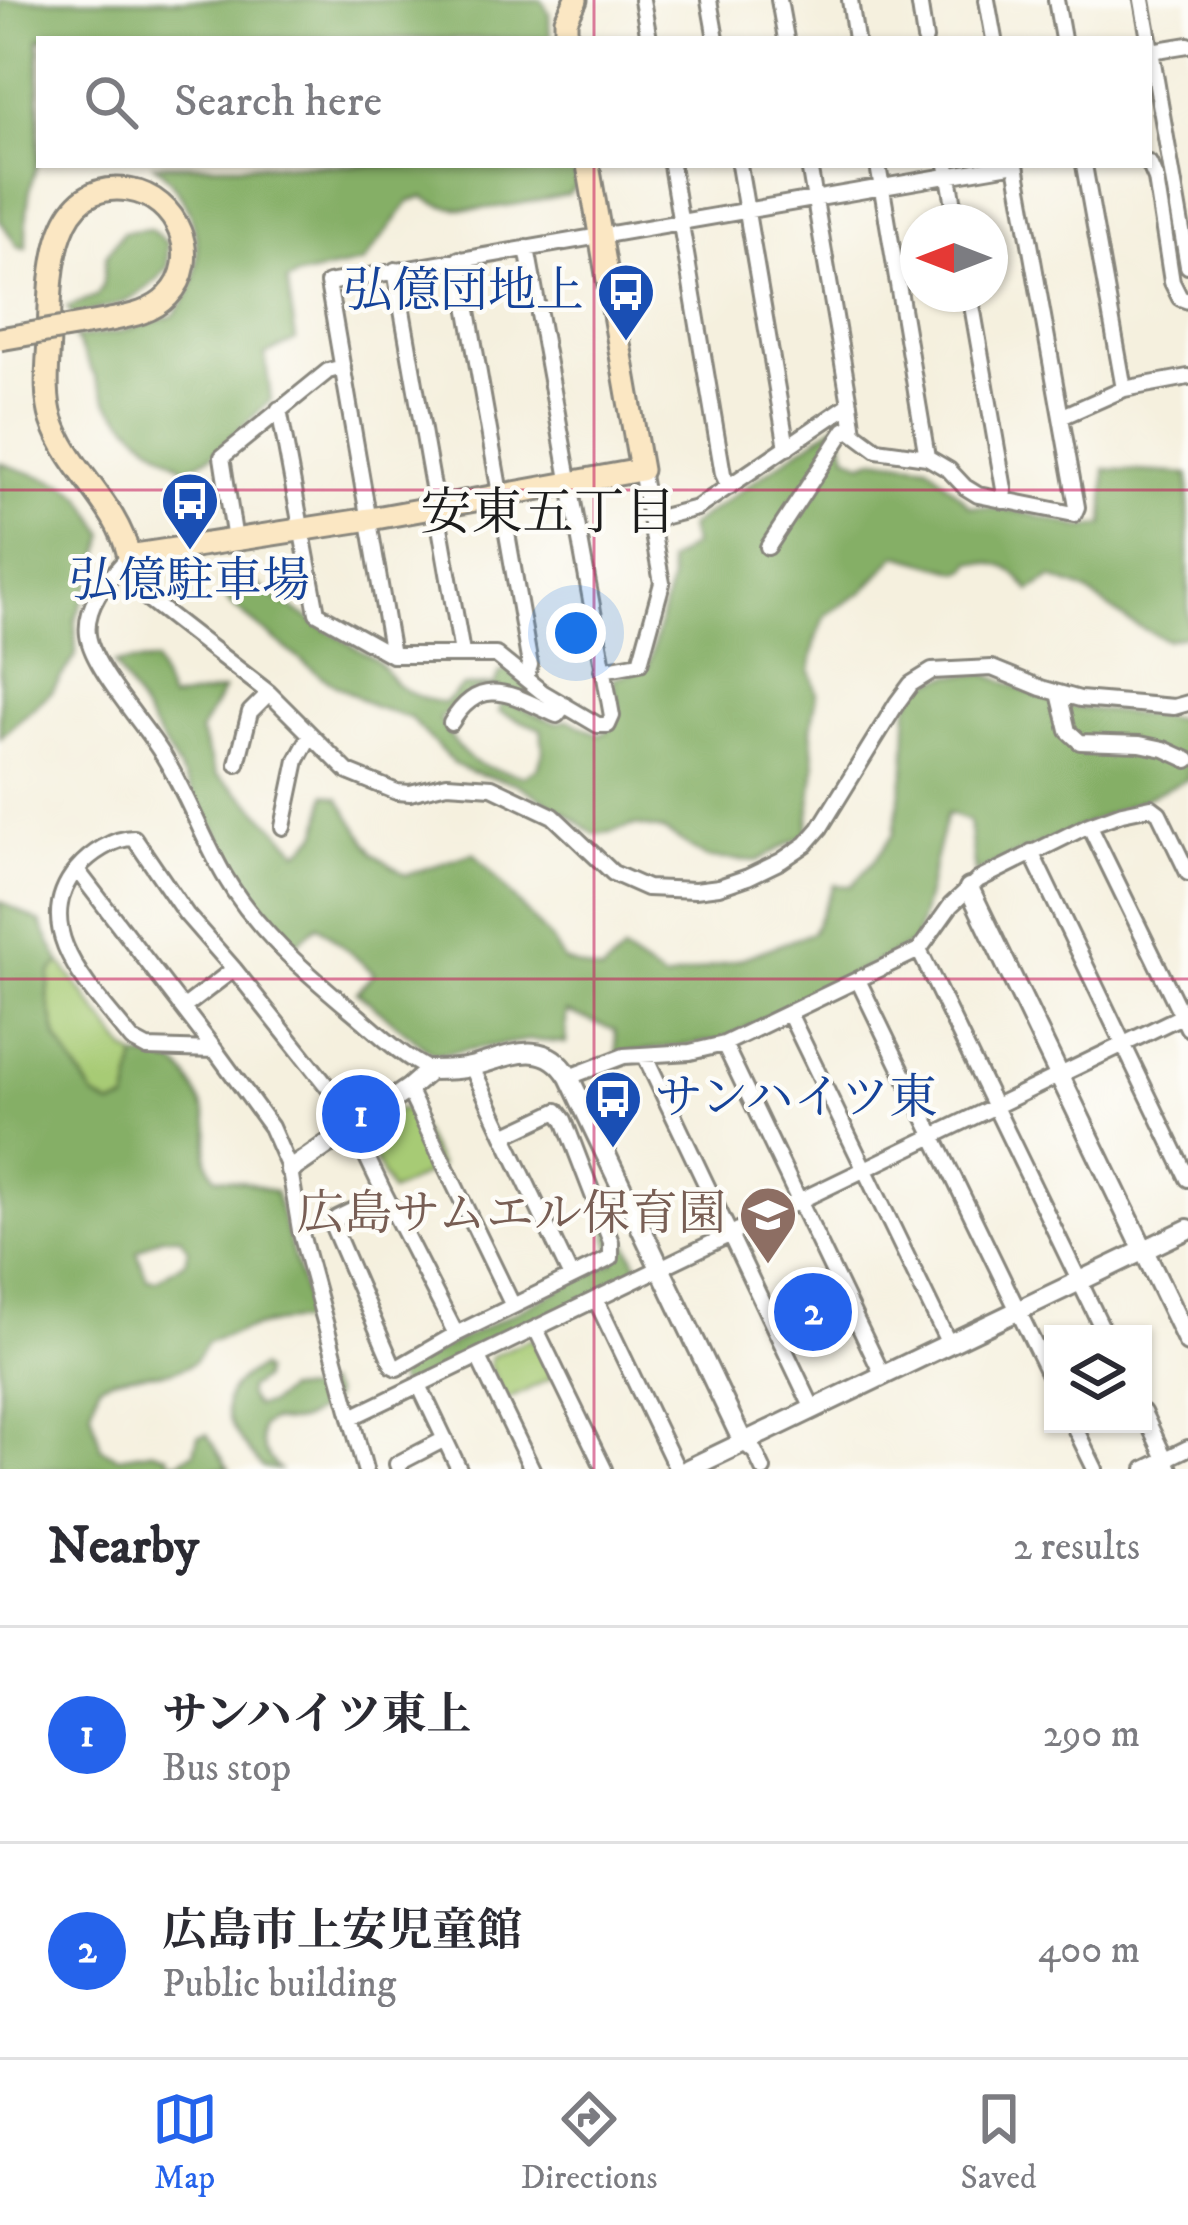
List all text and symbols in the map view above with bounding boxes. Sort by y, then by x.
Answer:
search box [36,36,1152,168]
icon: search [78,69,144,135]
text: Search here [174,74,382,130]
north arrow [900,204,1008,312]
bus stop icon: 弘億団地上 [595,261,657,343]
place label: 弘億団地上 [344,262,584,322]
bus stop icon: 弘億駐車場 [159,470,221,552]
district label: 安東五丁目 [420,482,676,546]
place label: 弘億駐車場 [70,552,310,612]
your location [546,603,606,663]
bus stop icon: サンハイツ東 [582,1068,644,1150]
pin: 1 [322,1069,400,1159]
place label: サンハイツ東 [655,1069,937,1129]
school or university icon: 広島サムエル保育園 [737,1184,799,1266]
place label: 広島サムエル保育園 [296,1185,726,1245]
pin: 2 [774,1267,852,1357]
map controls [1044,1325,1152,1433]
button: layers [1044,1325,1152,1433]
text: Nearby [48,1515,199,1579]
text: 2 results [1013,1523,1140,1572]
text: サンハイツ東上 [162,1688,472,1744]
text: 1 [80,1710,94,1759]
text: 290 m [1043,1710,1140,1759]
text: Bus stop [162,1744,291,1793]
text: 広島市上安児童館 [162,1904,522,1960]
text: 2 [77,1926,97,1975]
text: 400 m [1038,1926,1140,1975]
text: Public building [162,1960,396,2009]
tab: Map [152,2086,218,2199]
tab: Directions [521,2086,657,2199]
tab: Saved [961,2086,1036,2199]

